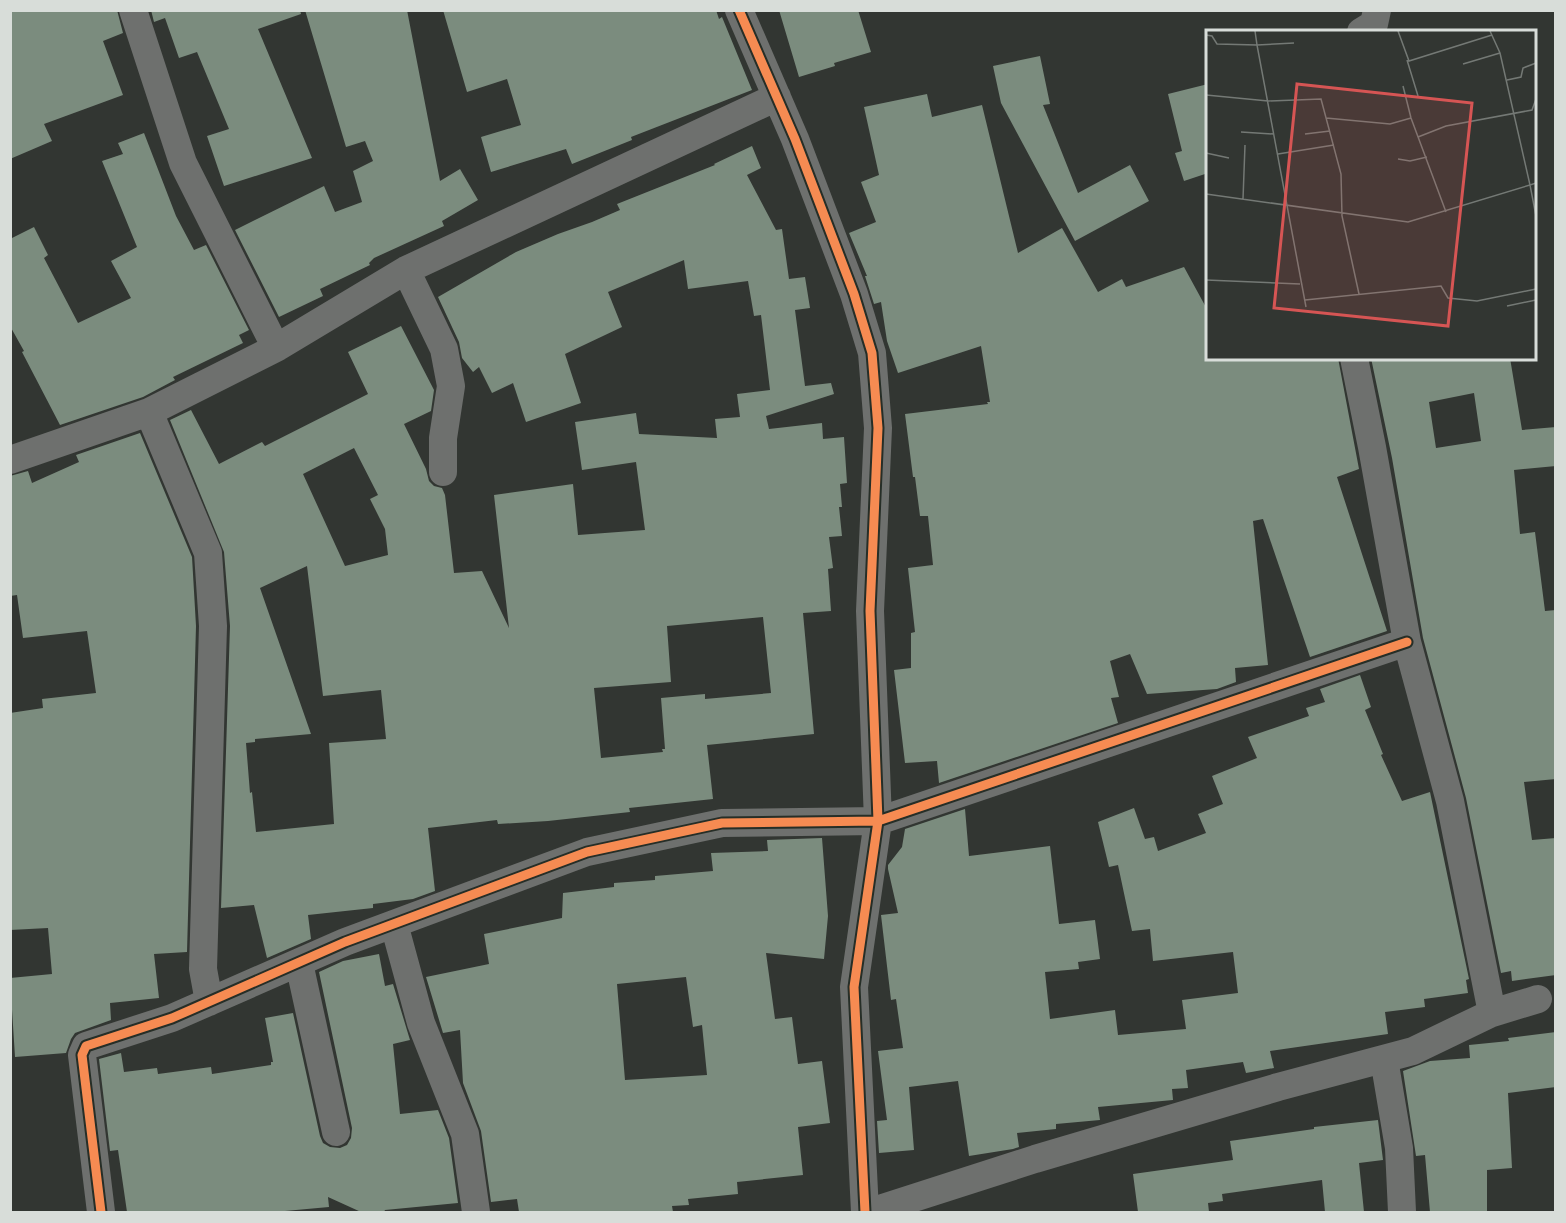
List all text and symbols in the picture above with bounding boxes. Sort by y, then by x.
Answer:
inset map [1206,30,1536,360]

